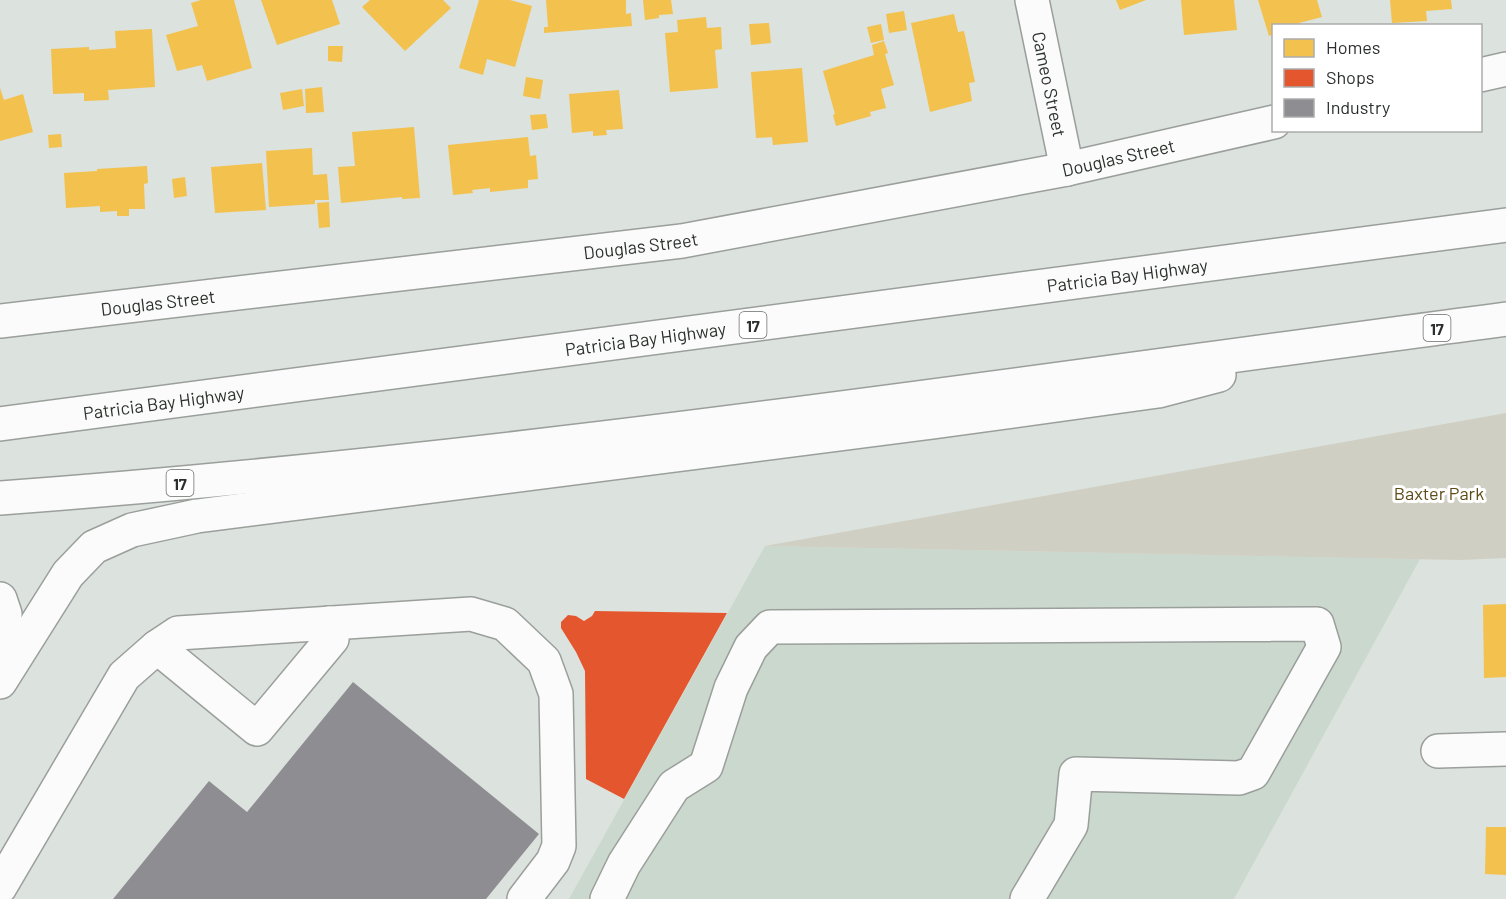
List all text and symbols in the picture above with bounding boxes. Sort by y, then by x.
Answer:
legend [1272,24,1482,132]
street label: Cameo Street [1028,30,1071,139]
text: Homes [1326,36,1380,58]
text: Shops [1326,66,1375,88]
text: Industry [1326,96,1390,118]
street label: Douglas Street [1060,134,1177,181]
street label: Douglas Street [582,227,700,263]
street label: Patricia Bay Highway [1045,254,1209,297]
street label: Douglas Street [100,285,216,320]
road number: 17 [740,312,766,338]
road number: 17 [1424,315,1450,341]
street label: Patricia Bay Highway [564,317,727,360]
street label: Patricia Bay Highway [82,381,245,424]
road number: 17 [166,470,194,496]
park label: Baxter Park [1394,482,1484,504]

